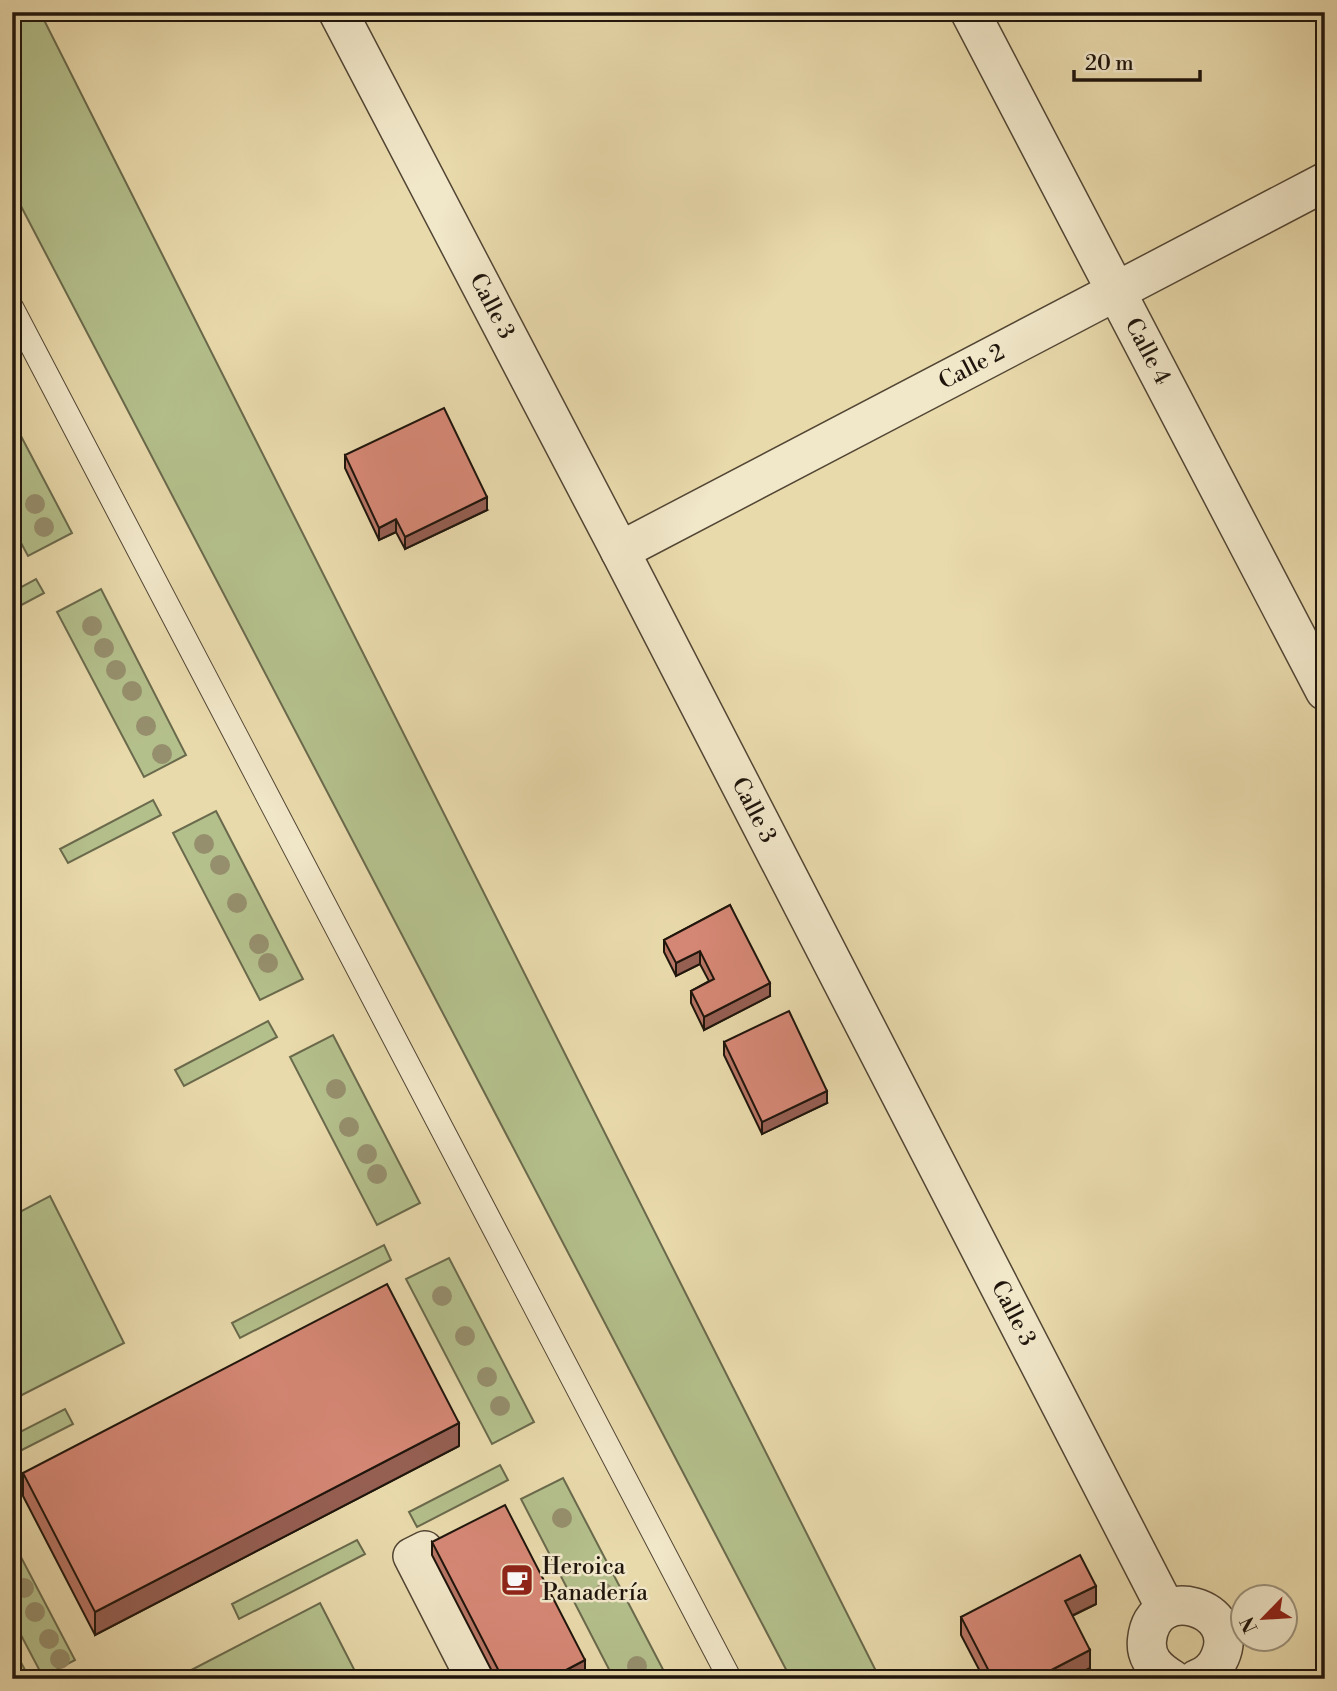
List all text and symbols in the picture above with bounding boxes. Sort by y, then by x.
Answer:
scale bar [1074,38,1200,82]
text: 20 m [1085,51,1134,77]
street label: Calle 3 [463,269,521,344]
street label: Calle 4 [1119,313,1176,389]
street label: Calle 2 [934,338,1009,396]
street label: Calle 3 [725,773,782,848]
street label: Calle 3 [985,1276,1042,1351]
place label: Heroica Panadería [542,1553,648,1607]
cafe icon: Heroica Panadería [498,1561,536,1599]
north arrow [1228,1582,1298,1652]
text: N [1235,1613,1264,1637]

